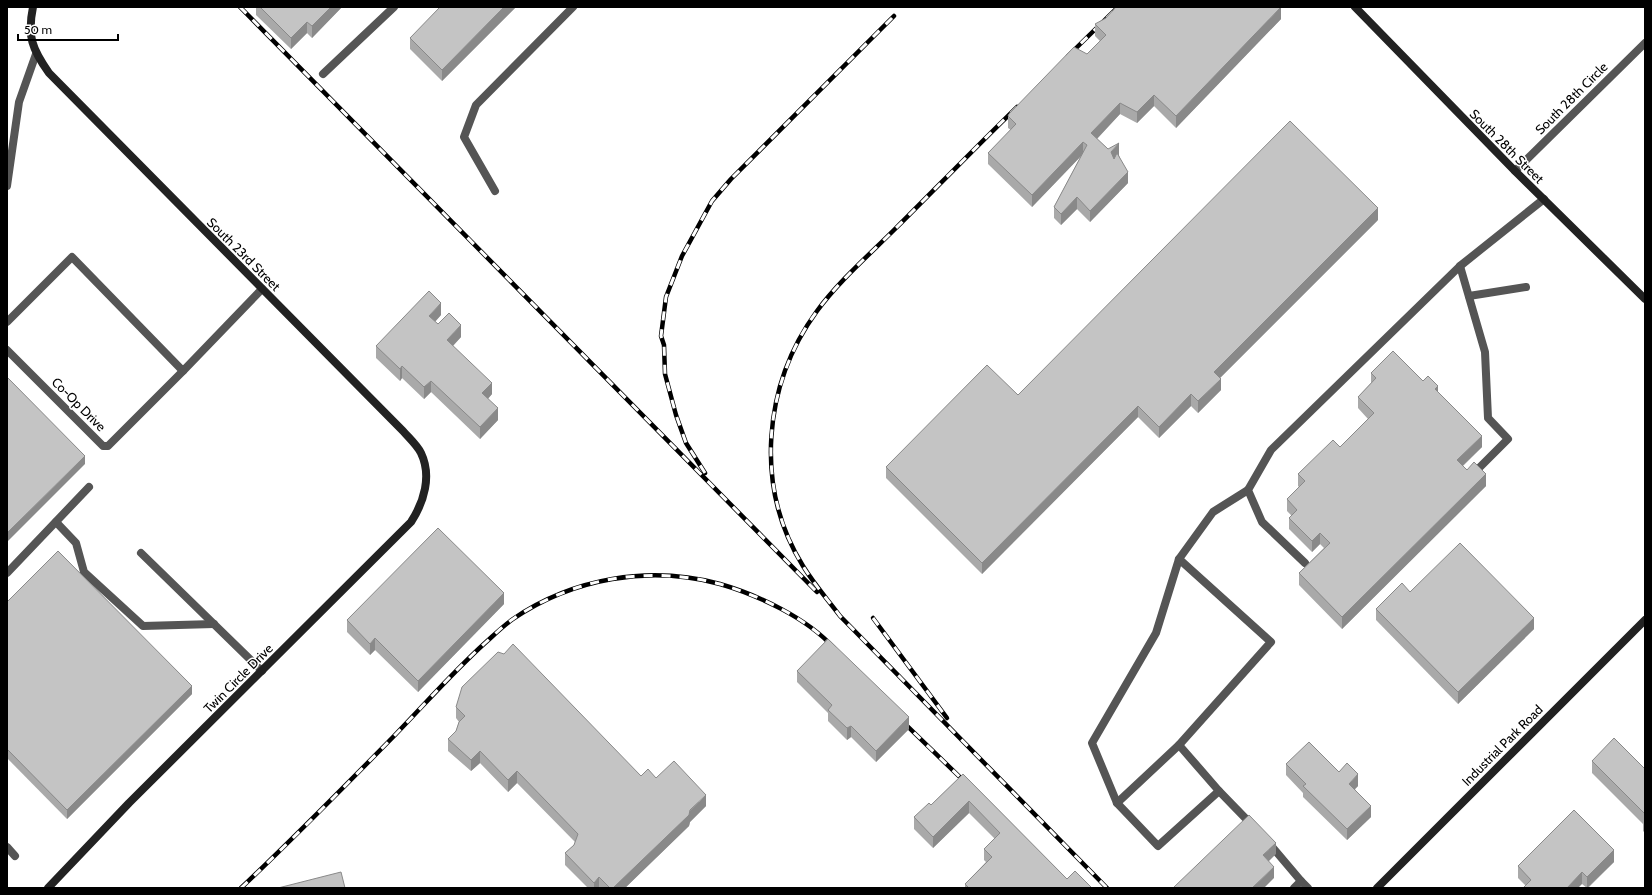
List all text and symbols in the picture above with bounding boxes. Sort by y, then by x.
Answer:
scale bar [18,16,118,42]
text: 50 m [24,22,52,37]
street label: South 28th Circle [1532,58,1611,137]
street label: South 28th Street [1467,106,1548,187]
street label: South 23rd Street [204,214,284,294]
street label: Co-Op Drive [49,374,110,435]
street label: Twin Circle Drive [200,640,276,716]
street label: Industrial Park Road [1458,701,1546,789]

